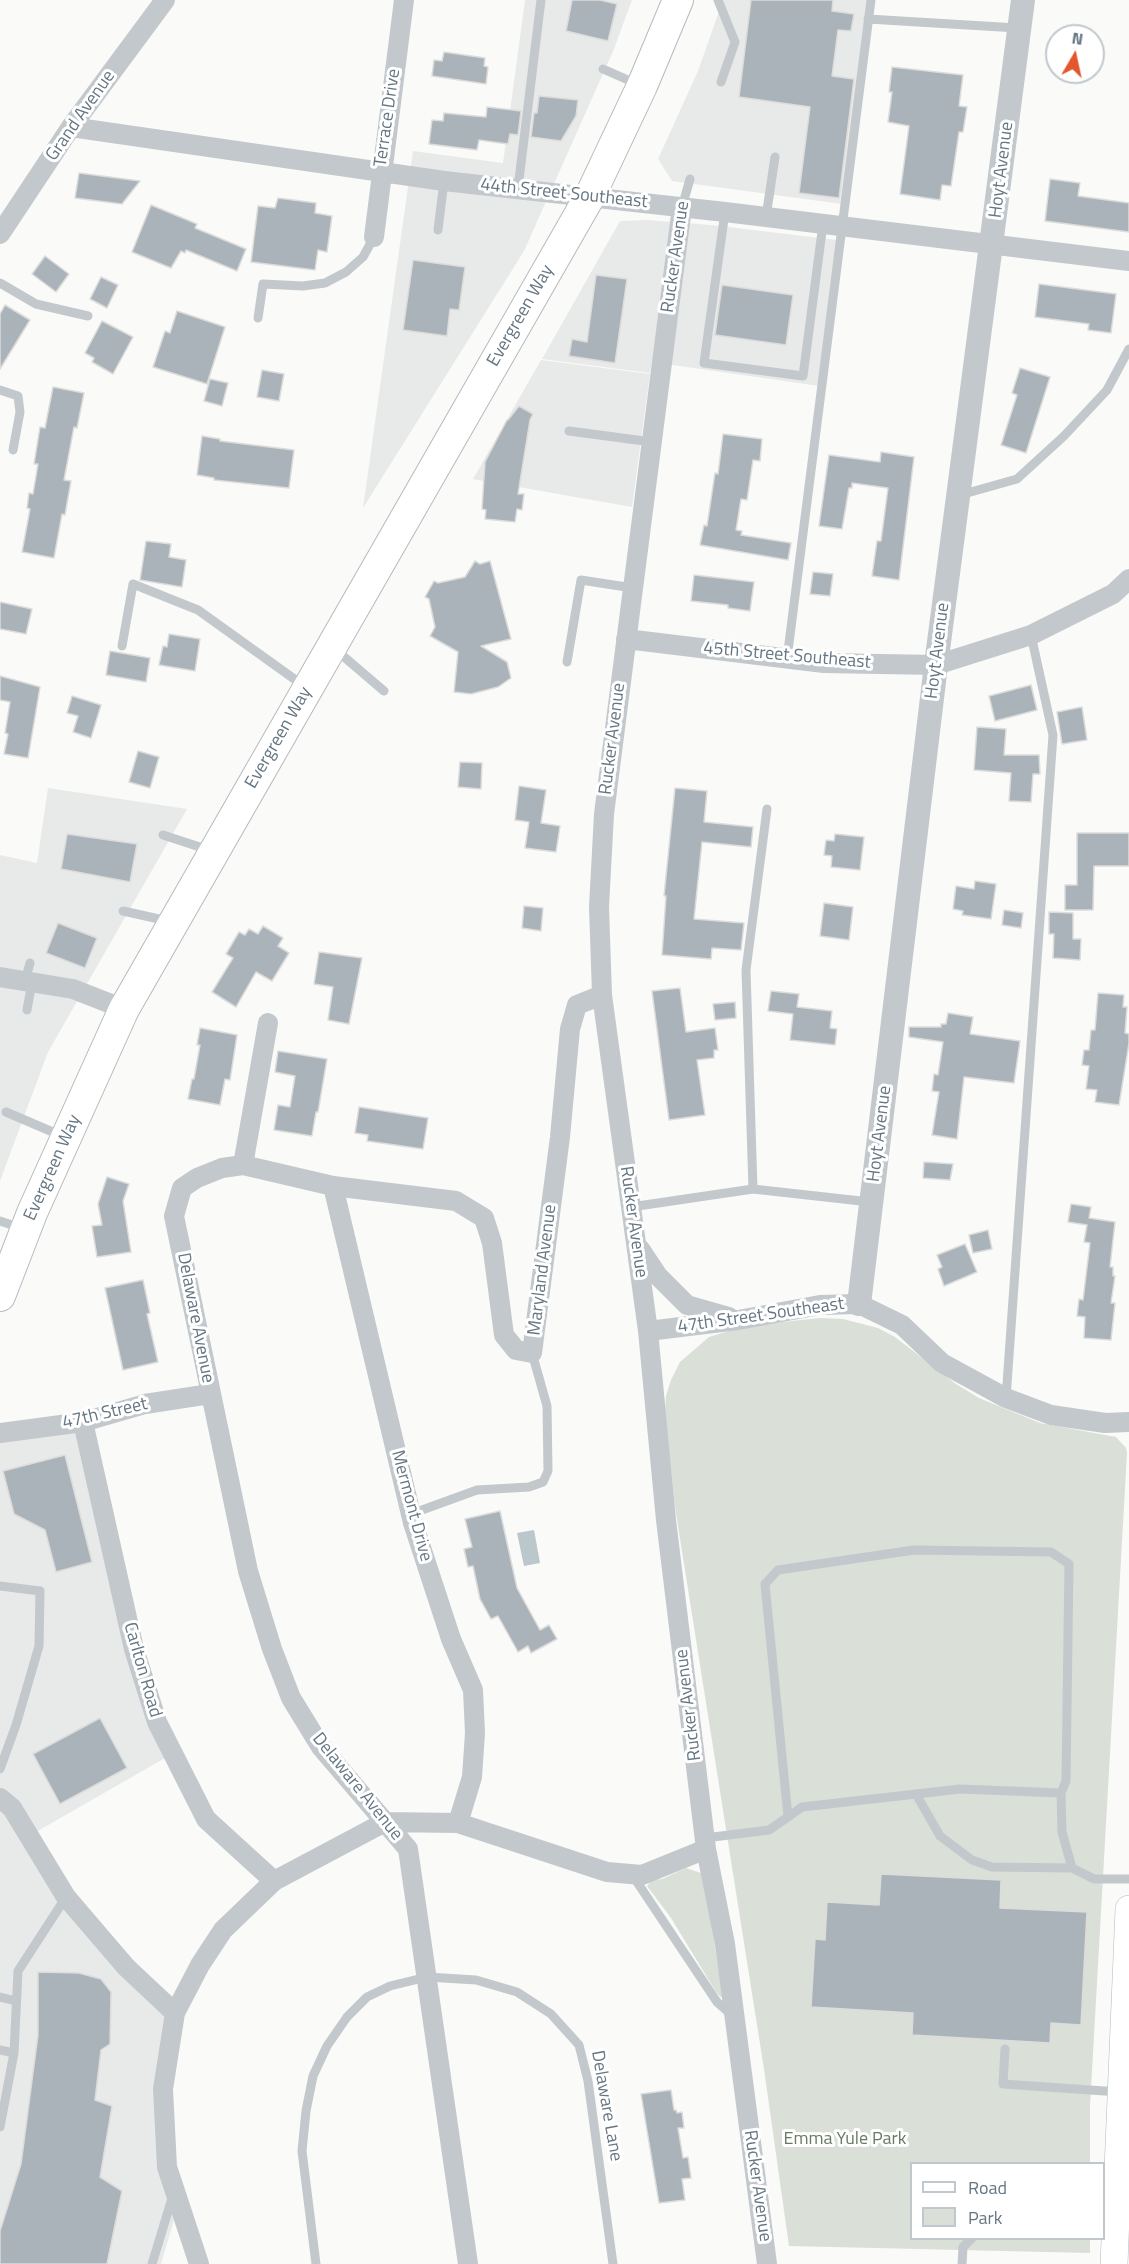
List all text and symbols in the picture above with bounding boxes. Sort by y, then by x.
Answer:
north arrow [1045,24,1105,84]
text: N [1070,25,1085,51]
street label: Grand Avenue [42,66,120,166]
street label: Terrace Drive [370,68,406,168]
street label: Hoyt Avenue [985,121,1019,219]
street label: 44th Street Southeast [479,174,649,214]
street label: Rucker Avenue [657,200,695,314]
street label: Evergreen Way [483,261,559,371]
street label: Hoyt Avenue [921,602,955,700]
street label: 45th Street Southeast [702,638,872,674]
street label: Rucker Avenue [595,682,631,796]
street label: Evergreen Way [241,683,317,793]
street label: Hoyt Avenue [863,1085,897,1183]
street label: Evergreen Way [20,1112,86,1224]
street label: Rucker Avenue [614,1165,652,1279]
street label: Maryland Avenue [524,1203,562,1337]
street label: Delaware Avenue [172,1251,218,1385]
street label: 47th Street Southeast [676,1294,846,1338]
street label: 47th Street [60,1394,150,1434]
street label: Mermont Drive [386,1448,436,1564]
street label: Carlton Road [118,1620,166,1720]
street label: Rucker Avenue [671,1648,707,1762]
street label: Delaware Avenue [307,1729,407,1845]
street label: Delaware Lane [586,2049,626,2163]
street label: Rucker Avenue [738,2129,776,2243]
park label: Emma Yule Park [784,2129,906,2151]
legend [910,2162,1105,2240]
text: Road [968,2174,1007,2201]
text: Park [968,2204,1002,2231]

